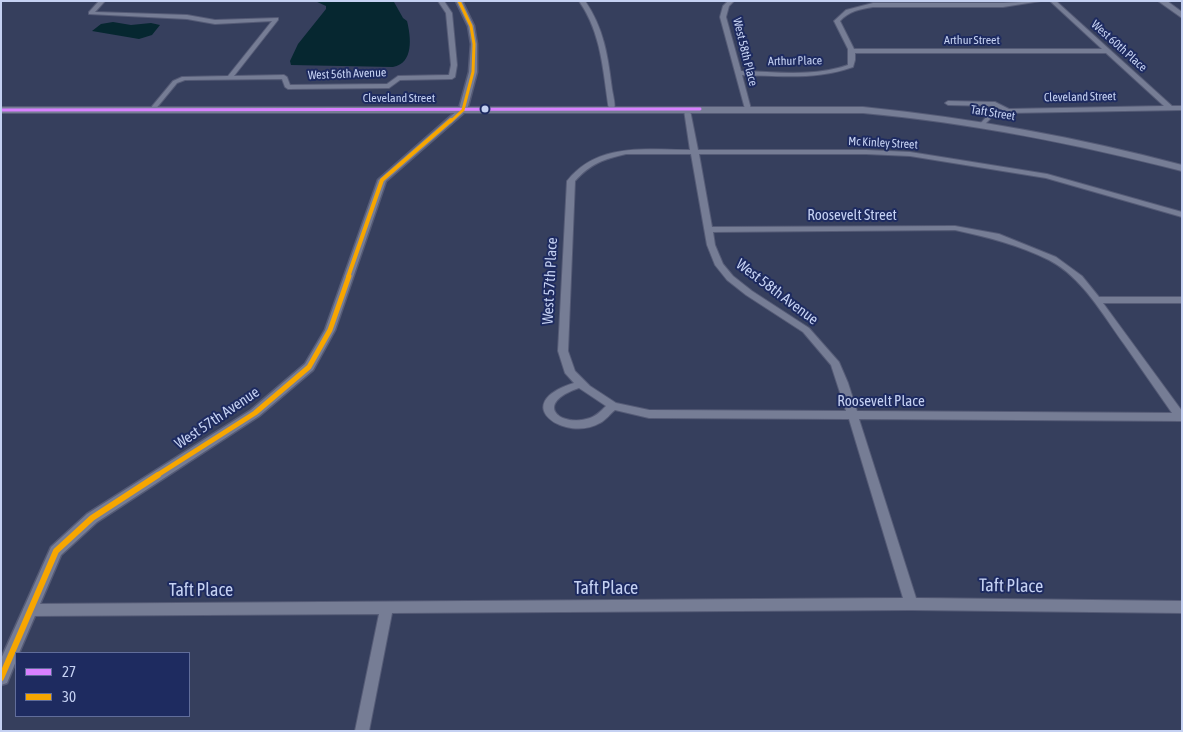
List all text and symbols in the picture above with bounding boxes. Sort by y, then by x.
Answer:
street label: West 58th Place [730,16,760,88]
street label: West 60th Place [1088,17,1150,75]
street label: Arthur Street [944,33,1000,47]
street label: Arthur Place [768,53,822,69]
street label: West 56th Avenue [308,65,386,83]
street label: Cleveland Street [1044,89,1116,105]
street label: Cleveland Street [363,91,435,105]
street label: Taft Street [970,102,1016,124]
unlabelled marker [480,104,490,114]
street label: Mc Kinley Street [848,134,918,152]
street label: Roosevelt Street [807,206,897,224]
street label: West 57th Place [539,237,561,325]
street label: West 58th Avenue [732,255,822,329]
street label: West 57th Avenue [171,383,263,453]
street label: Roosevelt Place [837,392,925,410]
street label: Taft Place [979,575,1043,597]
street label: Taft Place [574,577,638,599]
street label: Taft Place [169,579,233,601]
legend [15,652,190,717]
text: 27 [62,663,76,680]
text: 30 [62,688,76,705]

